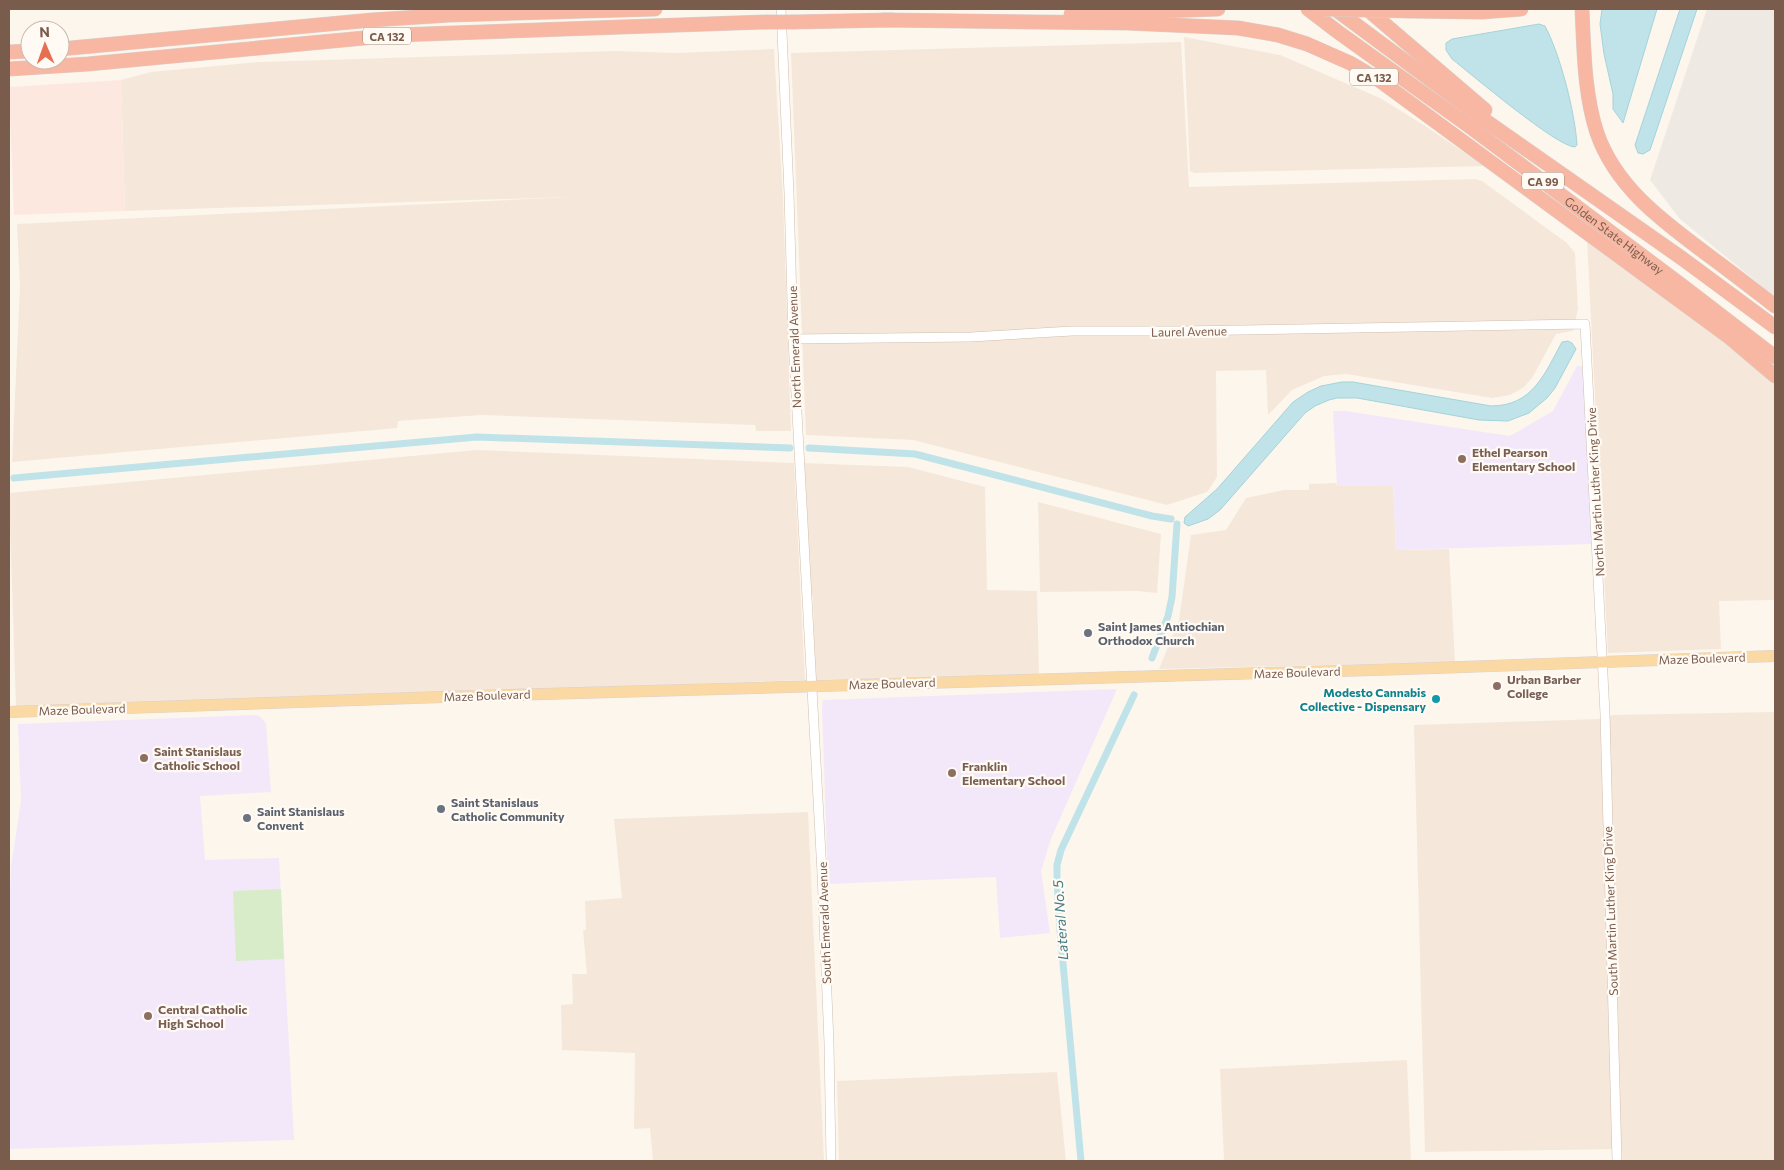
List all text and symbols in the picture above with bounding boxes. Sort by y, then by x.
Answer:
north arrow [20,20,70,70]
text: N [39,23,50,40]
road number: CA 132 [363,28,411,44]
road number: CA 132 [1350,68,1398,86]
road number: CA 99 [1522,172,1564,190]
street label: Golden State Highway [1562,193,1667,277]
street label: North Emerald Avenue [785,286,803,408]
street label: Laurel Avenue [1151,323,1227,339]
street label: North Martin Luther King Drive [1584,407,1606,577]
place label: Ethel Pearson Elementary School [1472,445,1575,473]
marker: Ethel Pearson Elementary School [1456,453,1468,465]
place label: Saint James Antiochian Orthodox Church [1098,619,1225,647]
marker: Saint James Antiochian Orthodox Church [1082,627,1094,639]
street label: Maze Boulevard [1658,649,1746,667]
street label: Maze Boulevard [1253,663,1341,681]
place label: Urban Barber College [1507,672,1581,700]
street label: Maze Boulevard [848,674,936,692]
marker: Urban Barber College [1491,680,1503,692]
place label: Modesto Cannabis Collective - Dispensary [1300,685,1426,713]
street label: Maze Boulevard [443,686,531,704]
marker: Modesto Cannabis Collective - Dispensary [1430,693,1442,705]
street label: Maze Boulevard [38,700,126,718]
place label: Saint Stanislaus Catholic School [154,744,242,772]
marker: Saint Stanislaus Catholic School [138,752,150,764]
place label: Franklin Elementary School [962,759,1065,787]
marker: Franklin Elementary School [946,767,958,779]
place label: Saint Stanislaus Catholic Community [451,795,565,823]
marker: Saint Stanislaus Catholic Community [435,803,447,815]
place label: Saint Stanislaus Convent [257,804,345,832]
marker: Saint Stanislaus Convent [241,812,253,824]
street label: South Martin Luther King Drive [1600,826,1620,996]
street label: South Emerald Avenue [815,862,833,984]
water label: Lateral No. 5 [1049,878,1071,961]
place label: Central Catholic High School [158,1002,248,1030]
marker: Central Catholic High School [142,1010,154,1022]

